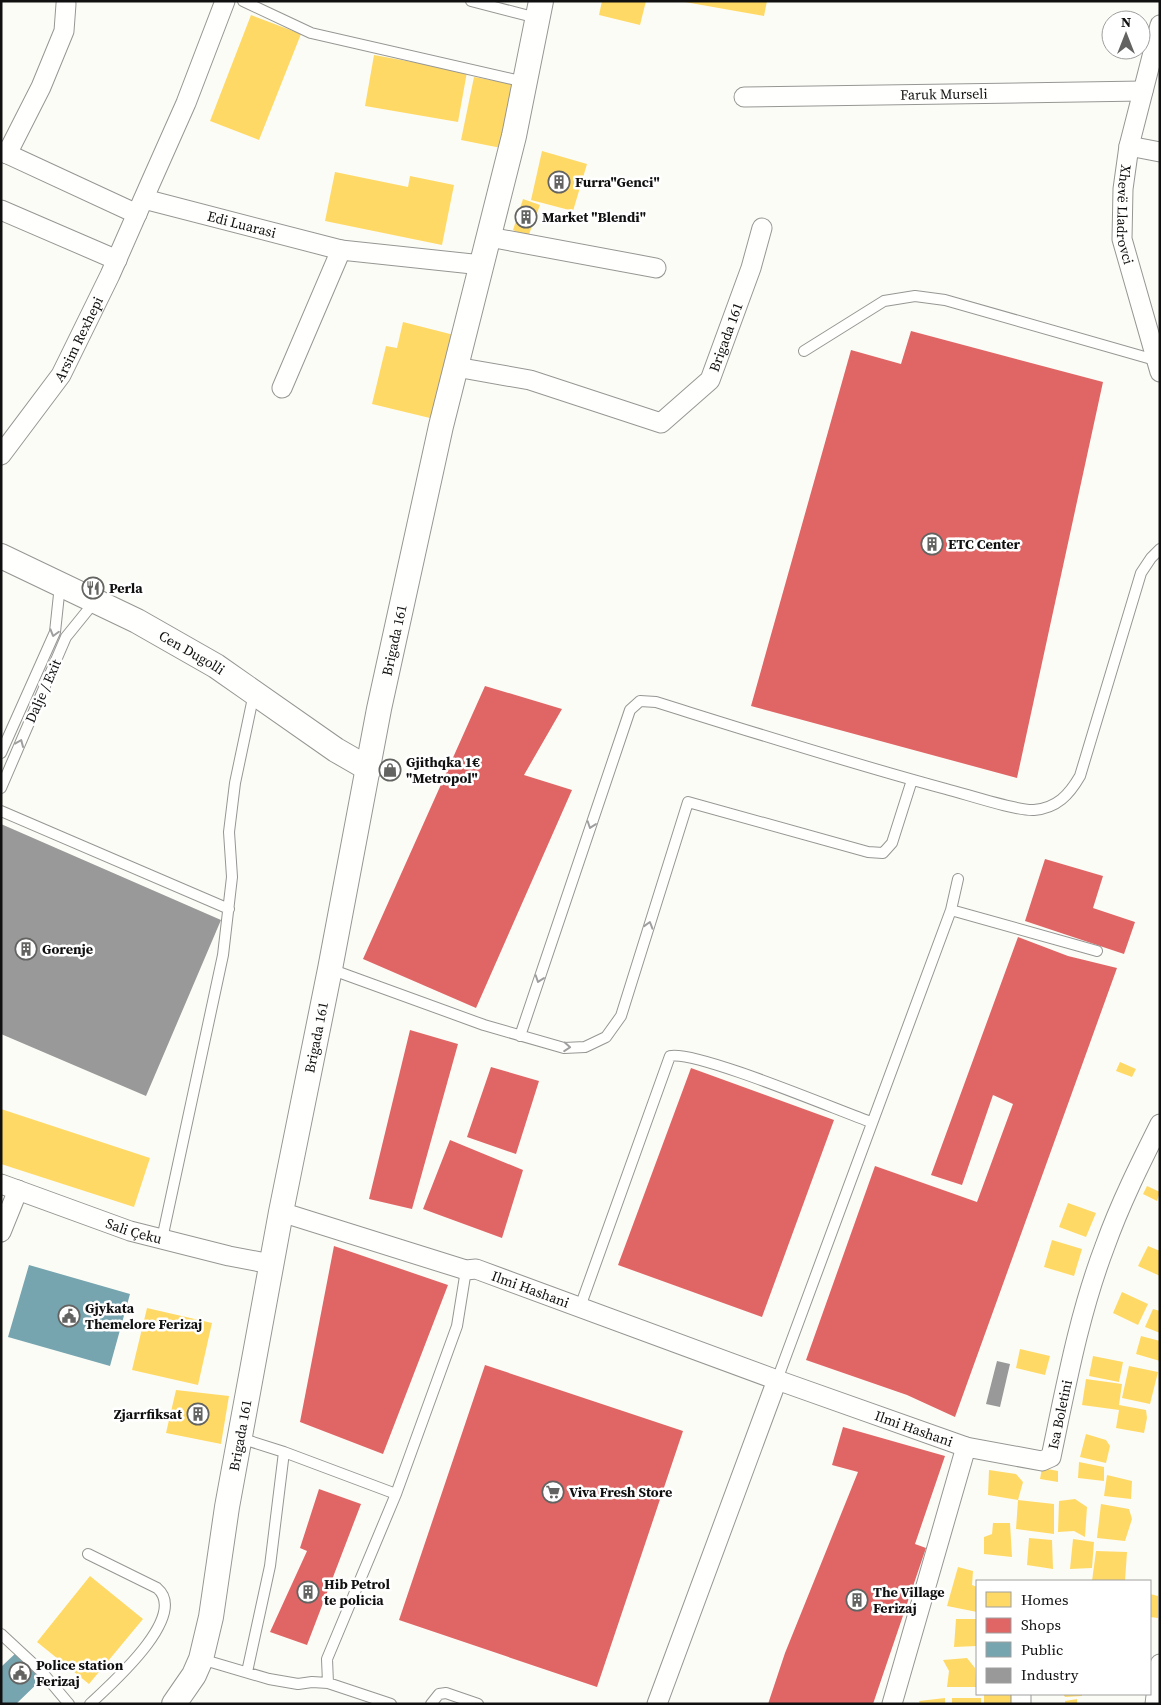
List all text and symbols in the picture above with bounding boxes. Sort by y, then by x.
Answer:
north arrow [1101,10,1151,60]
text: N [1121,12,1131,32]
street label: Faruk Murseli [900,83,988,105]
street label: Xhevë Lladrovci [1112,163,1139,267]
building icon: Furra"Genci" [547,170,571,194]
place label: Furra"Genci" [575,172,660,192]
building icon: Market "Blendi" [514,205,538,229]
street label: Edi Luarasi [205,206,278,243]
place label: Market "Blendi" [542,207,646,227]
street label: Arsim Rexhepi [49,293,108,386]
street label: Brigada 161 [704,300,748,374]
building icon: ETC Center [920,532,944,556]
place label: ETC Center [948,534,1020,554]
restaurant icon: Perla [81,576,105,600]
place label: Perla [109,578,143,598]
street label: Brigada 161 [377,603,412,677]
street label: Cen Dugolli [155,626,229,679]
one-way arrow [49,628,59,637]
street label: Dalje / Exit [20,655,66,726]
one-way arrow [14,739,24,748]
place label: Gjithqka 1€ "Metropol" [406,752,480,788]
shop icon: Gjithqka 1€ "Metropol" [378,758,402,782]
one-way arrow [587,821,597,829]
one-way arrow [644,922,654,930]
building icon: Gorenje [14,937,38,961]
place label: Gorenje [42,939,93,959]
one-way arrow [535,974,545,983]
street label: Brigada 161 [299,1000,333,1075]
one-way arrow [563,1042,571,1053]
street label: Sali Çeku [103,1213,164,1249]
street label: Ilmi Hashani [489,1266,572,1313]
place label: Gjykata Themelore Ferizaj [85,1298,202,1334]
public building icon: Gjykata Themelore Ferizaj [57,1304,81,1328]
street label: Isa Boletini [1043,1378,1077,1451]
street label: Brigada 161 [224,1398,256,1473]
building icon: Zjarrfiksat [186,1402,210,1426]
place label: Zjarrfiksat [114,1404,183,1424]
street label: Ilmi Hashani [872,1405,956,1452]
supermarket icon: Viva Fresh Store [541,1480,565,1504]
place label: Viva Fresh Store [569,1482,672,1502]
place label: Hib Petrol te policia [324,1574,390,1610]
building icon: Hib Petrol te policia [296,1580,320,1604]
legend [976,1580,1151,1695]
place label: The Village Ferizaj [873,1582,945,1618]
building icon: The Village Ferizaj [845,1588,869,1612]
text: Homes [1021,1589,1068,1610]
text: Shops [1021,1614,1061,1635]
text: Public [1021,1639,1063,1660]
place label: Police station Ferizaj [36,1655,124,1691]
public building icon: Police station Ferizaj [8,1661,32,1685]
text: Industry [1021,1664,1079,1685]

